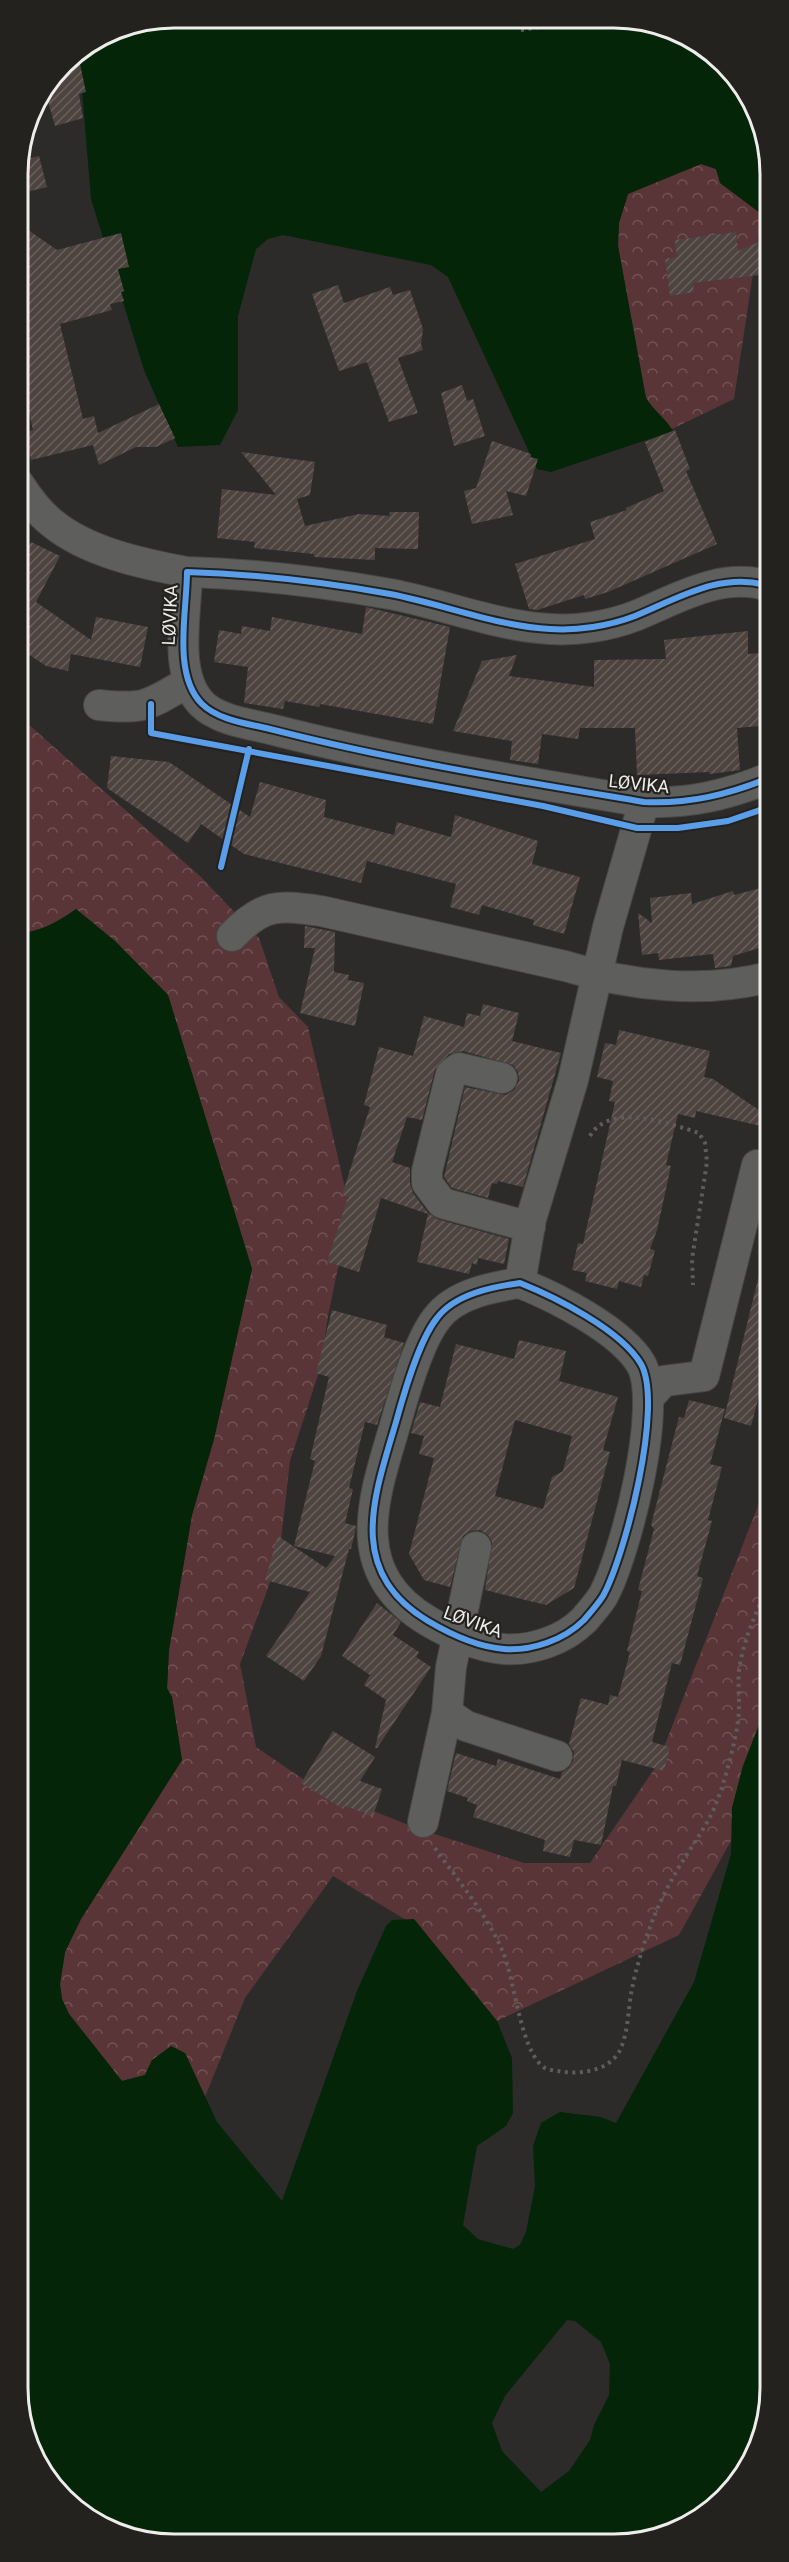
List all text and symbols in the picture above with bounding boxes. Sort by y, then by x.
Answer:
street label: LØVIKA [157,584,182,646]
street label: LØVIKA [608,770,671,797]
street label: LØVIKA [441,1601,506,1642]

